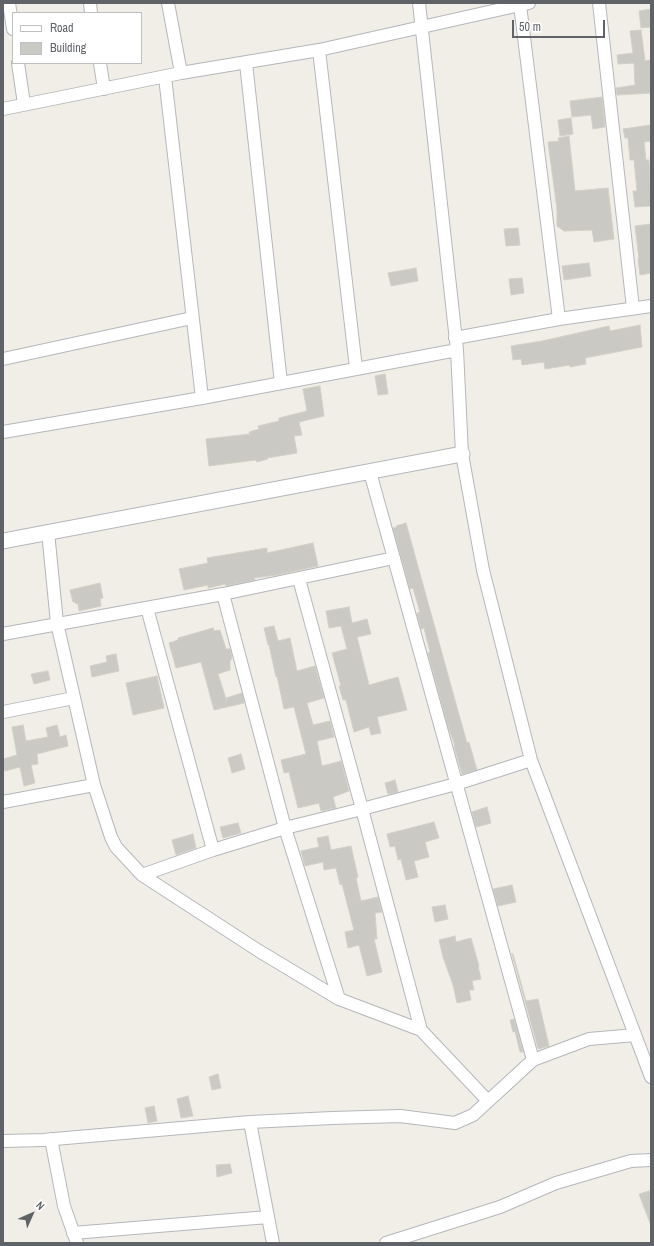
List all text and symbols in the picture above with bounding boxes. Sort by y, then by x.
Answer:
legend [12,12,142,64]
scale bar [514,12,607,38]
text: 50 m [519,19,541,35]
text: Road [50,20,74,36]
text: Building [50,40,86,56]
north arrow [12,1194,52,1234]
text: N [33,1198,48,1213]

